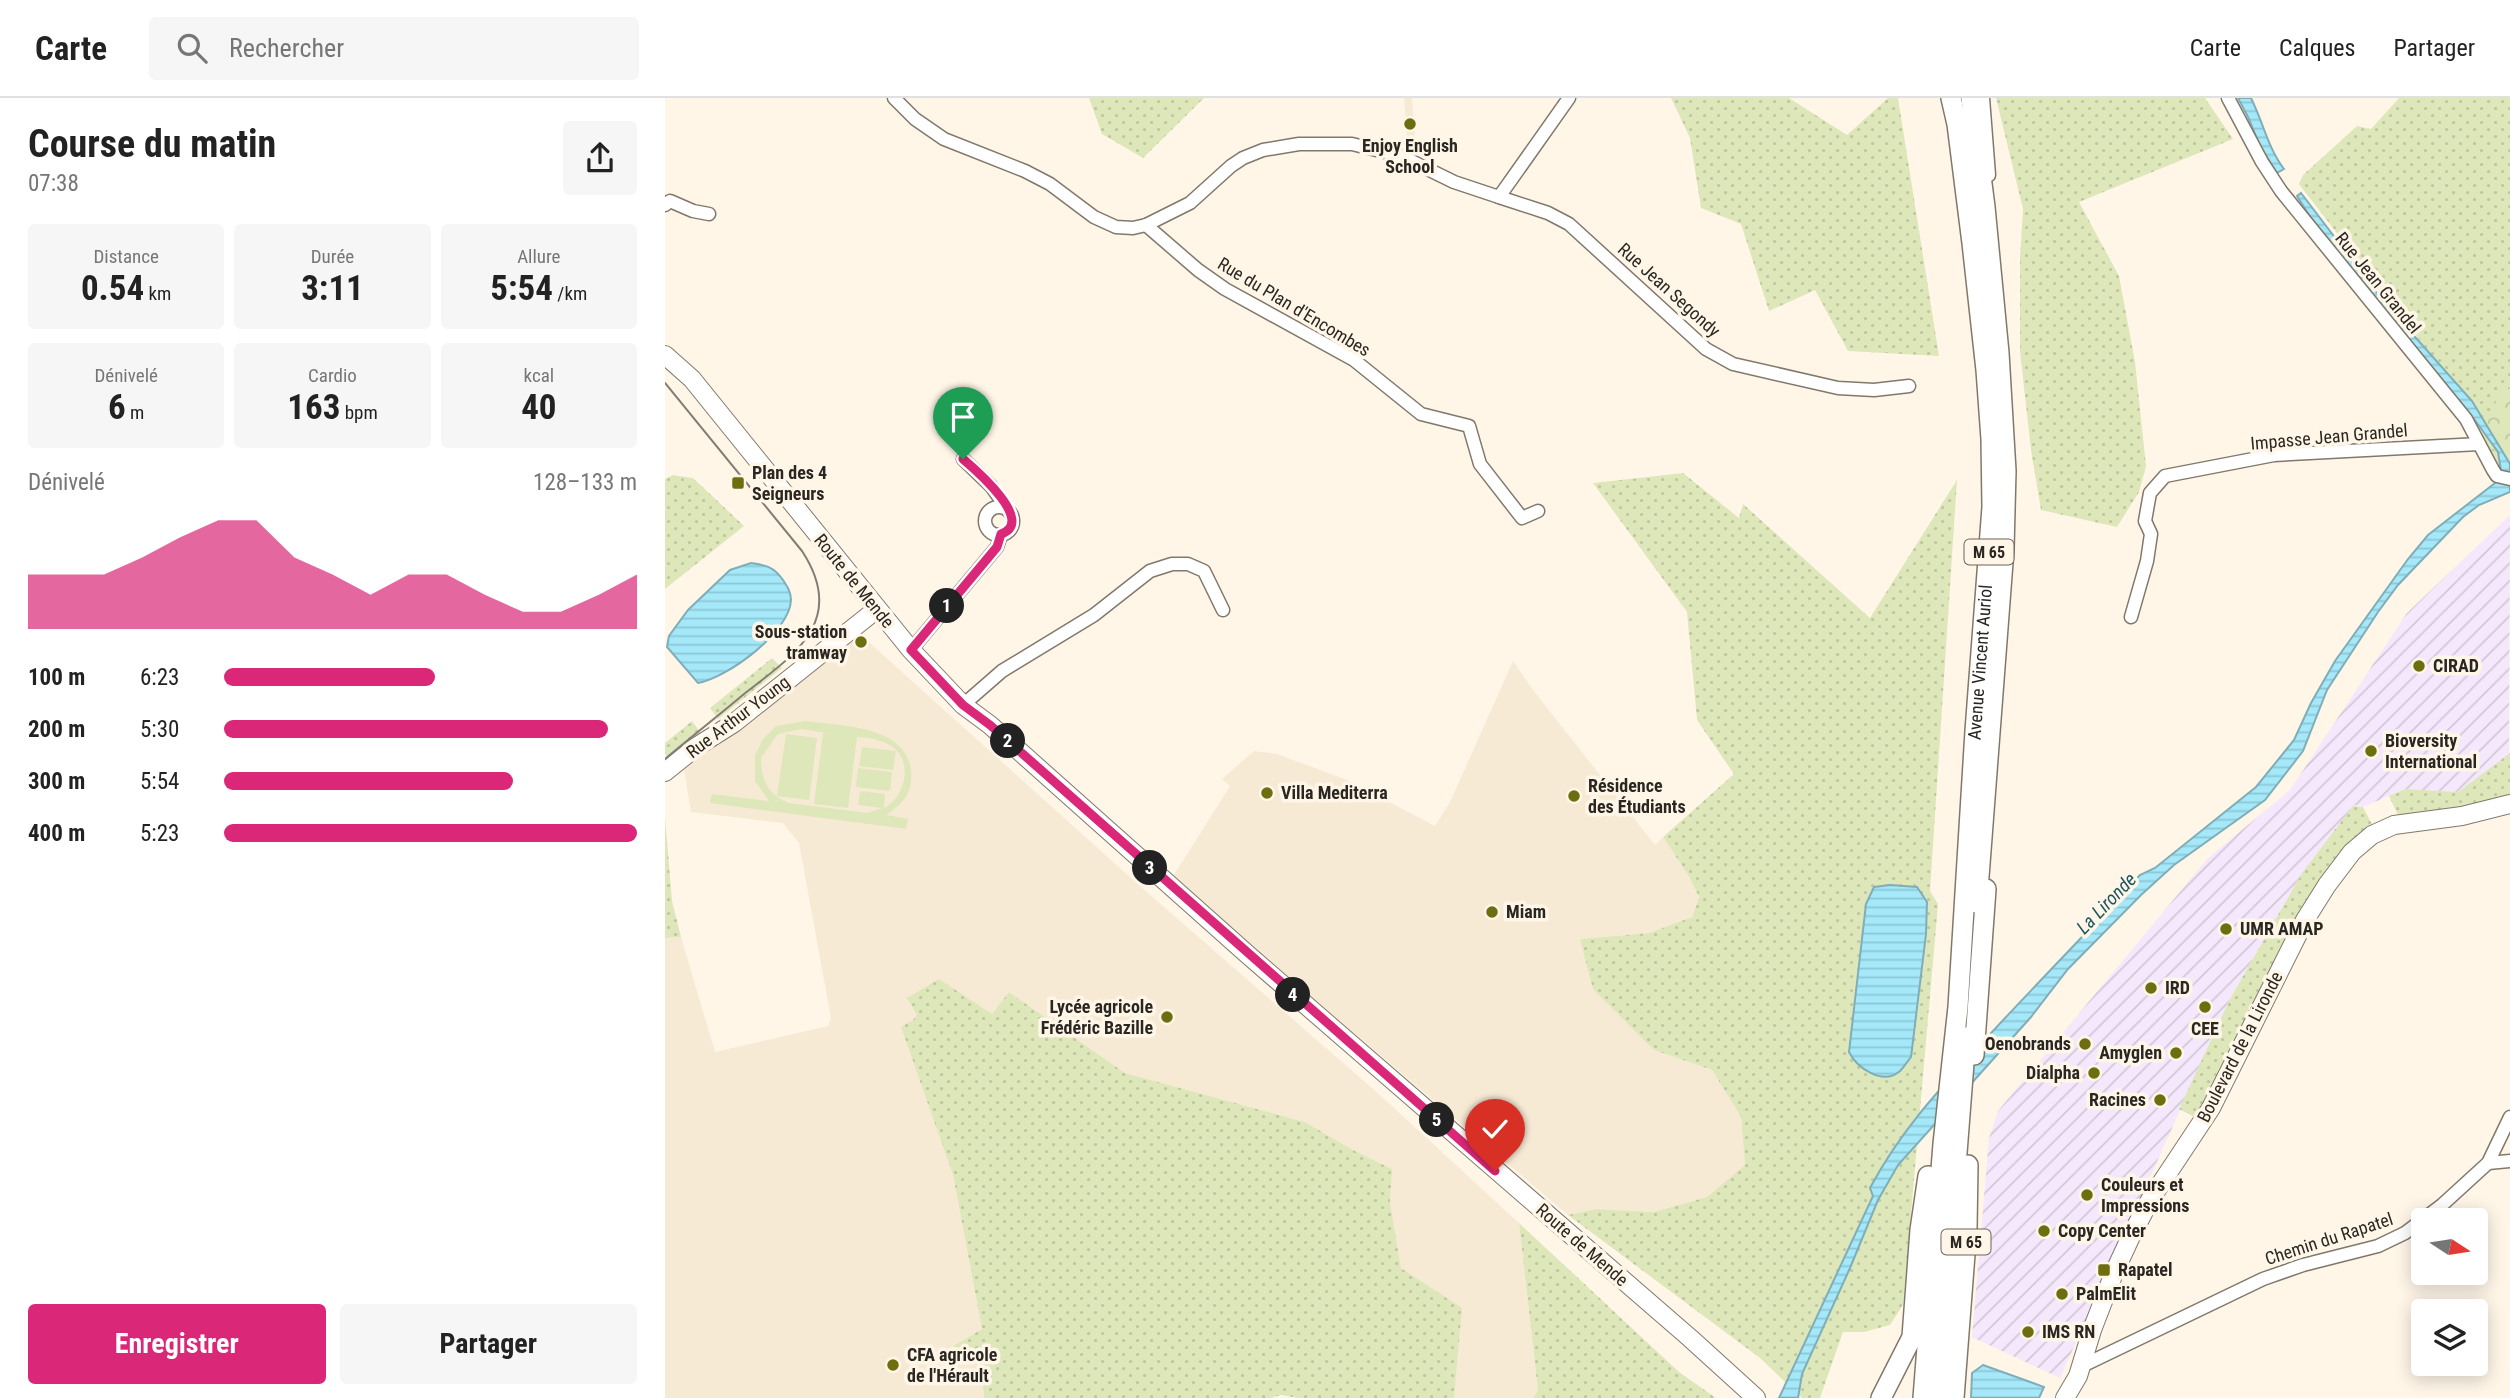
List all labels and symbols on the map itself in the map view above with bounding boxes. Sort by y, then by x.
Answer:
marker: Enjoy English School [1402,116,1418,132]
place label: Enjoy English School [1362,135,1458,177]
street label: Rue Jean Grandel [2331,228,2426,337]
street label: Rue Jean Segondy [1614,238,1725,341]
street label: Rue du Plan d'Encombes [1214,253,1374,360]
pin [933,387,993,459]
street label: Impasse Jean Grandel [2249,419,2408,454]
place label: Plan des 4 Seigneurs [752,462,827,504]
marker: Plan des 4 Seigneurs [730,475,746,491]
street label: Route de Mende [810,529,899,632]
road number: M 65 [1965,540,2013,565]
street label: Avenue Vincent Auriol [1963,584,1996,741]
pin: 1 [929,588,965,624]
place label: Sous-station tramway [755,621,847,663]
marker: Sous-station tramway [853,634,869,650]
place label: CIRAD [2433,655,2479,676]
marker: CIRAD [2411,658,2427,674]
street label: Rue Arthur Young [682,671,793,762]
pin: 2 [991,724,1025,758]
place label: Bioversity International [2385,730,2477,772]
marker: Bioversity International [2363,743,2379,759]
place label: Résidence des Étudiants [1588,775,1686,817]
place label: Villa Mediterra [1281,782,1388,803]
marker: Villa Mediterra [1259,785,1275,801]
marker: Résidence des Étudiants [1566,788,1582,804]
pin: 3 [1133,850,1168,886]
water label: La Lironde [2072,868,2141,939]
place label: Miam [1506,901,1546,922]
marker: Miam [1484,904,1500,920]
place label: UMR AMAP [2240,918,2324,939]
marker: UMR AMAP [2218,921,2234,937]
street label: Boulevard de la Lironde [2192,968,2287,1126]
place label: IRD [2165,977,2190,998]
pin: 4 [1275,978,1311,1012]
marker: IRD [2143,980,2159,996]
place label: Lycée agricole Frédéric Bazille [1041,996,1153,1038]
marker: CEE [2197,999,2213,1015]
marker: Lycée agricole Frédéric Bazille [1159,1009,1175,1025]
place label: CEE [2191,1018,2219,1039]
place label: Oenobrands [1985,1033,2071,1054]
marker: Oenobrands [2077,1036,2093,1052]
place label: Amyglen [2099,1042,2162,1063]
marker: Amyglen [2168,1045,2184,1061]
place label: Dialpha [2026,1062,2080,1083]
marker: Dialpha [2086,1065,2102,1081]
place label: Racines [2089,1089,2146,1110]
marker: Racines [2152,1092,2168,1108]
pin [1465,1099,1525,1171]
pin: 5 [1419,1102,1455,1138]
place label: Couleurs et Impressions [2101,1174,2189,1216]
marker: Couleurs et Impressions [2079,1187,2095,1203]
street label: Route de Mende [1532,1199,1633,1290]
street label: Chemin du Rapatel [2262,1208,2395,1269]
north arrow [2411,1208,2489,1284]
place label: Copy Center [2058,1220,2146,1241]
marker: Copy Center [2036,1223,2052,1239]
road number: M 65 [1941,1230,1991,1254]
place label: Rapatel [2118,1259,2173,1280]
marker: Rapatel [2096,1262,2112,1278]
place label: PalmElit [2076,1283,2136,1304]
marker: PalmElit [2054,1286,2070,1302]
place label: IMS RN [2042,1321,2095,1342]
marker: IMS RN [2020,1324,2036,1340]
place label: CFA agricole de l'Hérault [907,1344,998,1386]
marker: CFA agricole de l'Hérault [885,1357,901,1373]

